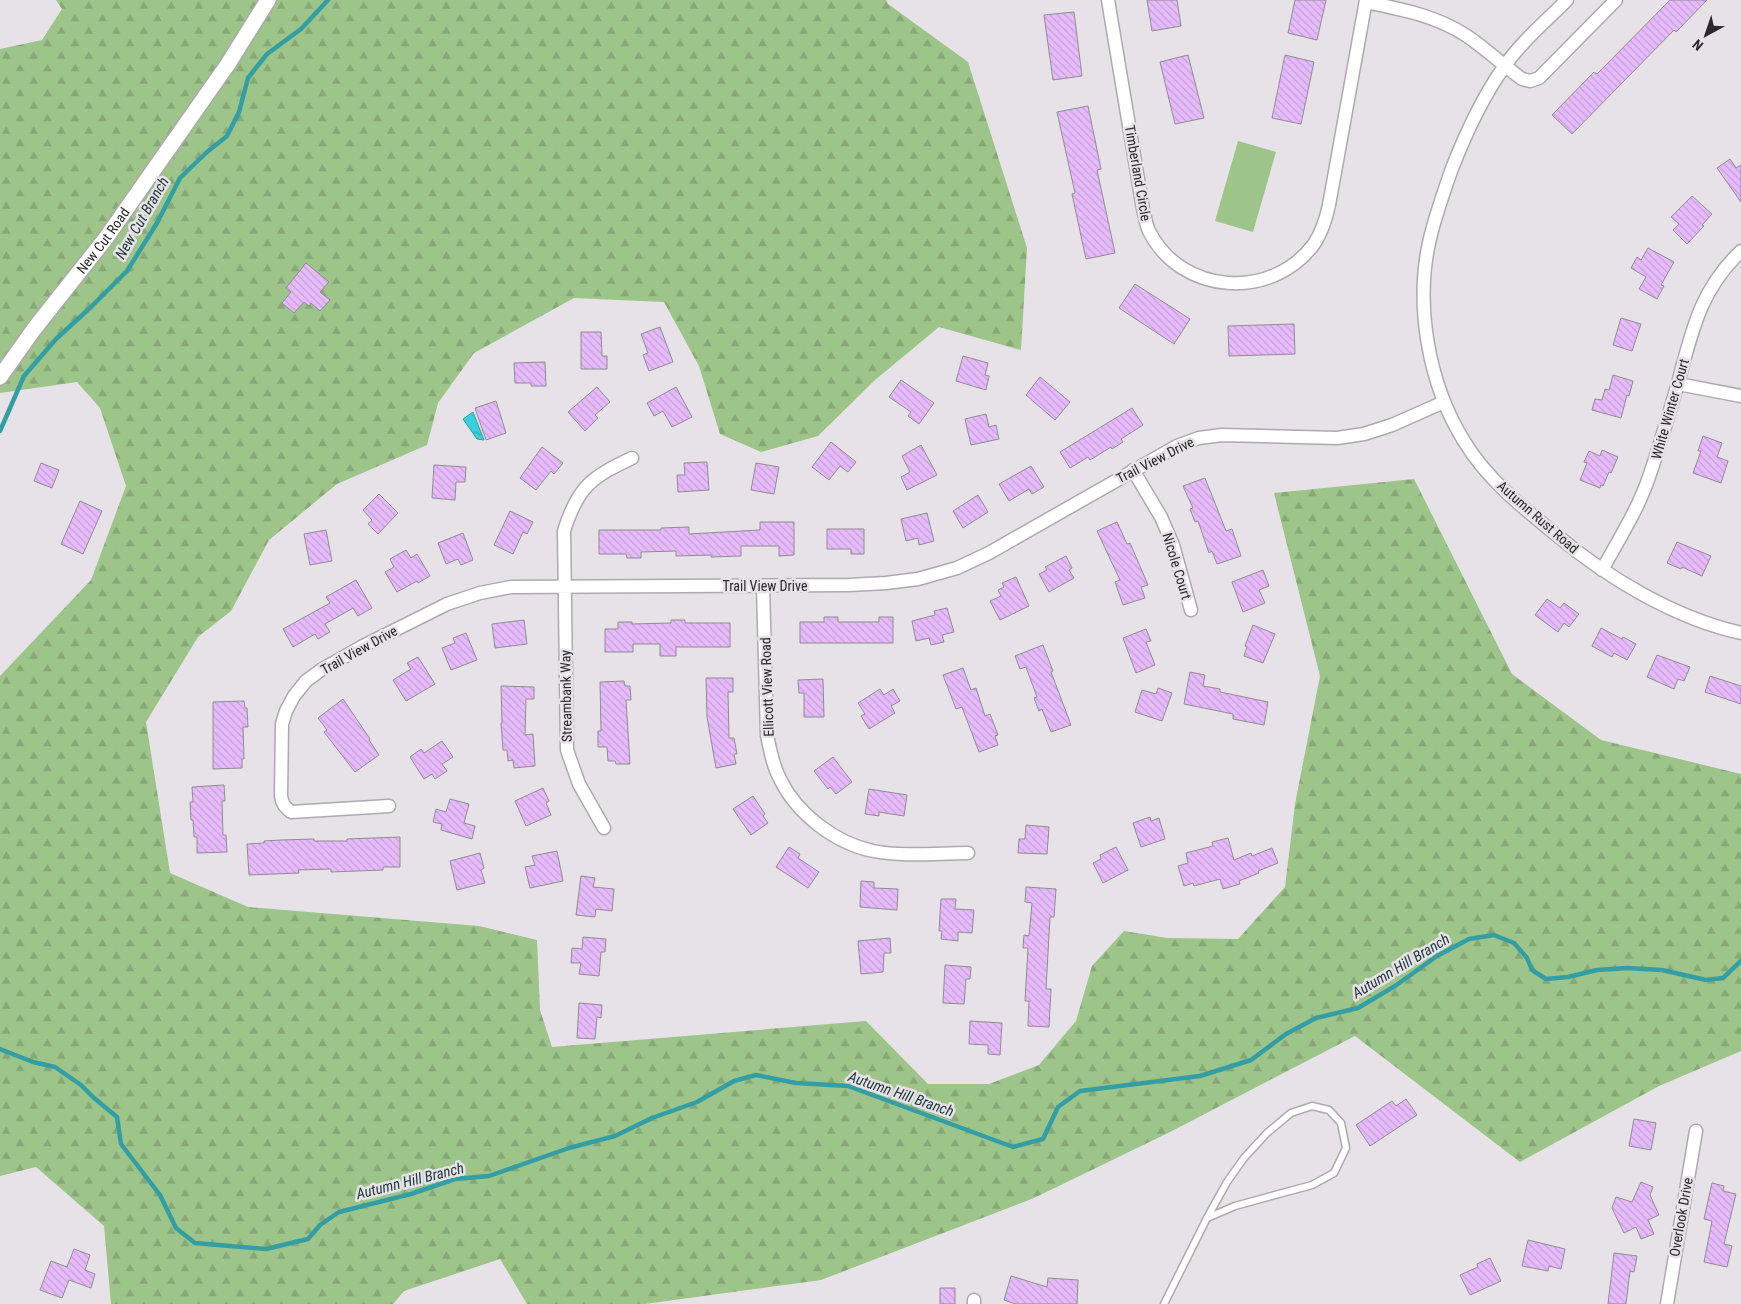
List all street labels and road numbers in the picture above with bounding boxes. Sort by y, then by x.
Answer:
street label: Timberland Circle [1122,124,1154,223]
street label: New Cut Road [73,205,133,277]
street label: White Winter Court [1648,357,1692,461]
street label: Trail View Drive [1114,433,1197,486]
street label: Autumn Rust Road [1494,477,1582,557]
street label: Nicole Court [1159,531,1195,601]
street label: Trail View Drive [723,578,808,594]
street label: Trail View Drive [318,622,400,678]
street label: Ellicott View Road [757,637,777,737]
street label: Streambank Way [557,650,575,742]
street label: Overlook Drive [1666,1176,1696,1258]

